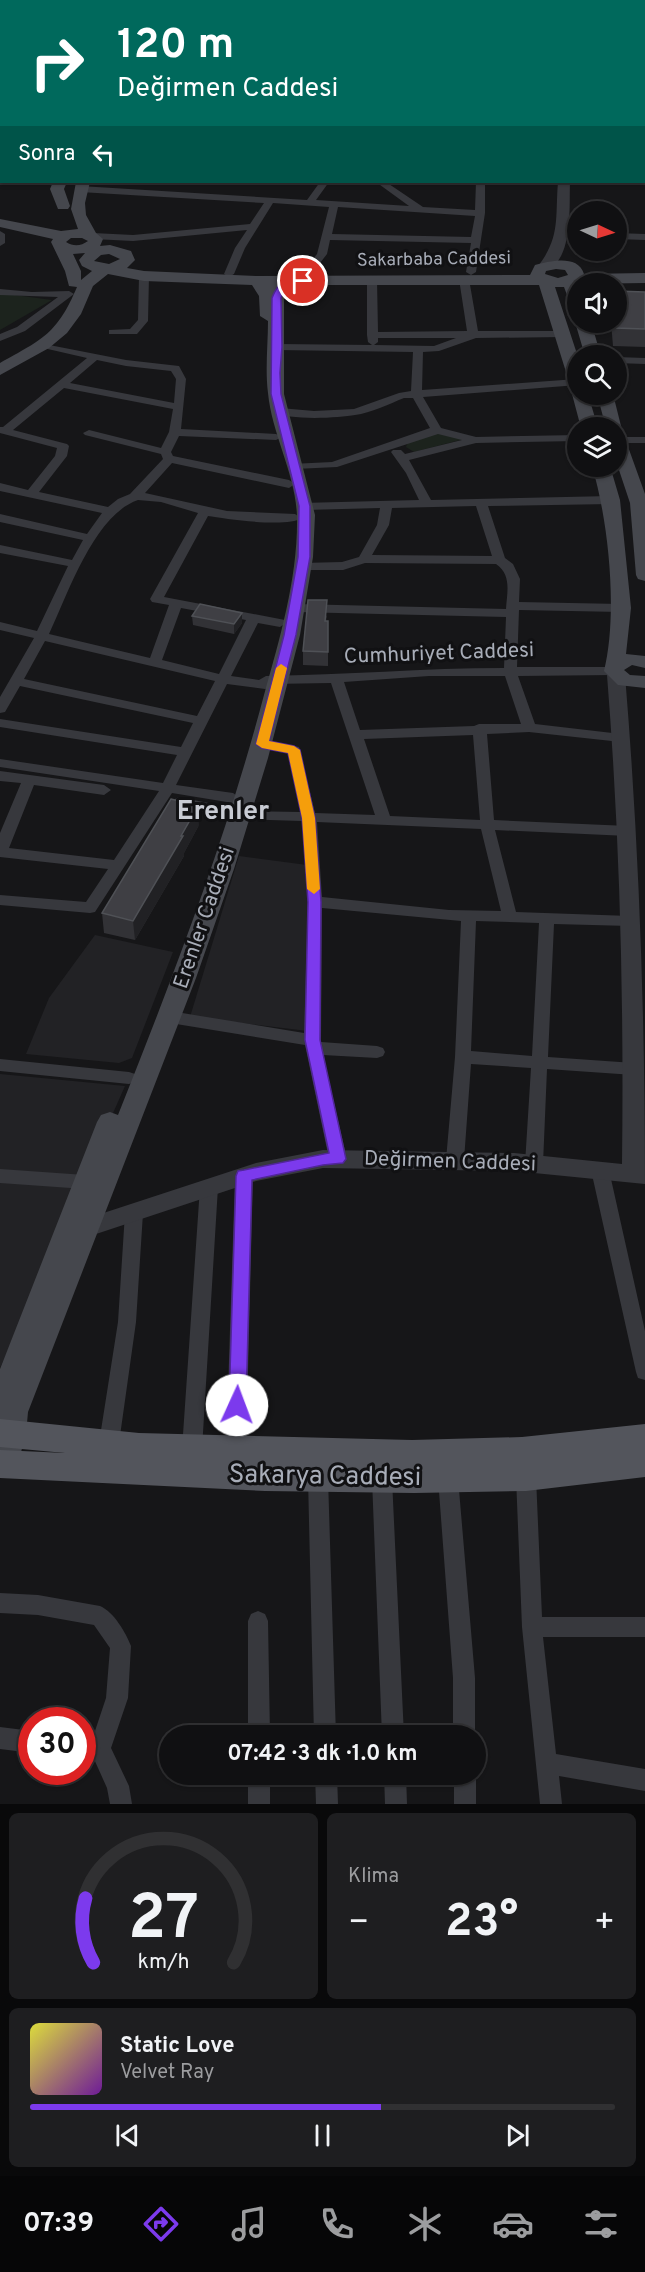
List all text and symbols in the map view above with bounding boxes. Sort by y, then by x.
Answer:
text: 120 m [117,20,234,73]
icon: right [18,24,96,102]
text: Değirmen Caddesi [117,72,338,106]
icon: left [87,138,120,171]
text: Sonra [18,141,75,168]
north arrow [567,201,627,261]
map controls [567,201,627,477]
street label: Sakarbaba Caddesi [357,247,511,273]
pin [277,255,328,306]
icon: arrive [286,264,319,297]
button: sound [567,273,627,333]
button: search [567,345,627,405]
button: layers [567,417,627,477]
street label: Cumhuriyet Caddesi [343,637,535,671]
district label: Erenler [177,795,269,829]
street label: Erenler Caddesi [168,843,242,993]
street label: Değirmen Caddesi [363,1146,537,1178]
position arrow [205,1373,269,1437]
street label: Sakarya Caddesi [229,1459,421,1495]
speed limit sign: 30 [18,1707,96,1785]
text: 07:42 · 3 dk · 1.0 km [227,1741,418,1768]
text: Klima [348,1864,399,1890]
text: 27 [128,1882,199,1961]
text: 23° [445,1895,518,1952]
text: − [348,1903,369,1945]
text: + [594,1903,615,1945]
text: km/h [137,1949,190,1976]
text: Static Love [120,2033,234,2060]
text: Velvet Ray [120,2060,214,2086]
icon: previous [111,2119,144,2152]
icon: pause [306,2119,339,2152]
icon: next [501,2119,534,2152]
icon: directions [140,2203,182,2245]
icon: music [228,2203,270,2245]
icon: phone [316,2203,358,2245]
icon: climate [404,2203,446,2245]
icon: car [492,2203,534,2245]
icon: filters [580,2203,622,2245]
text: 07:39 [23,2207,94,2241]

